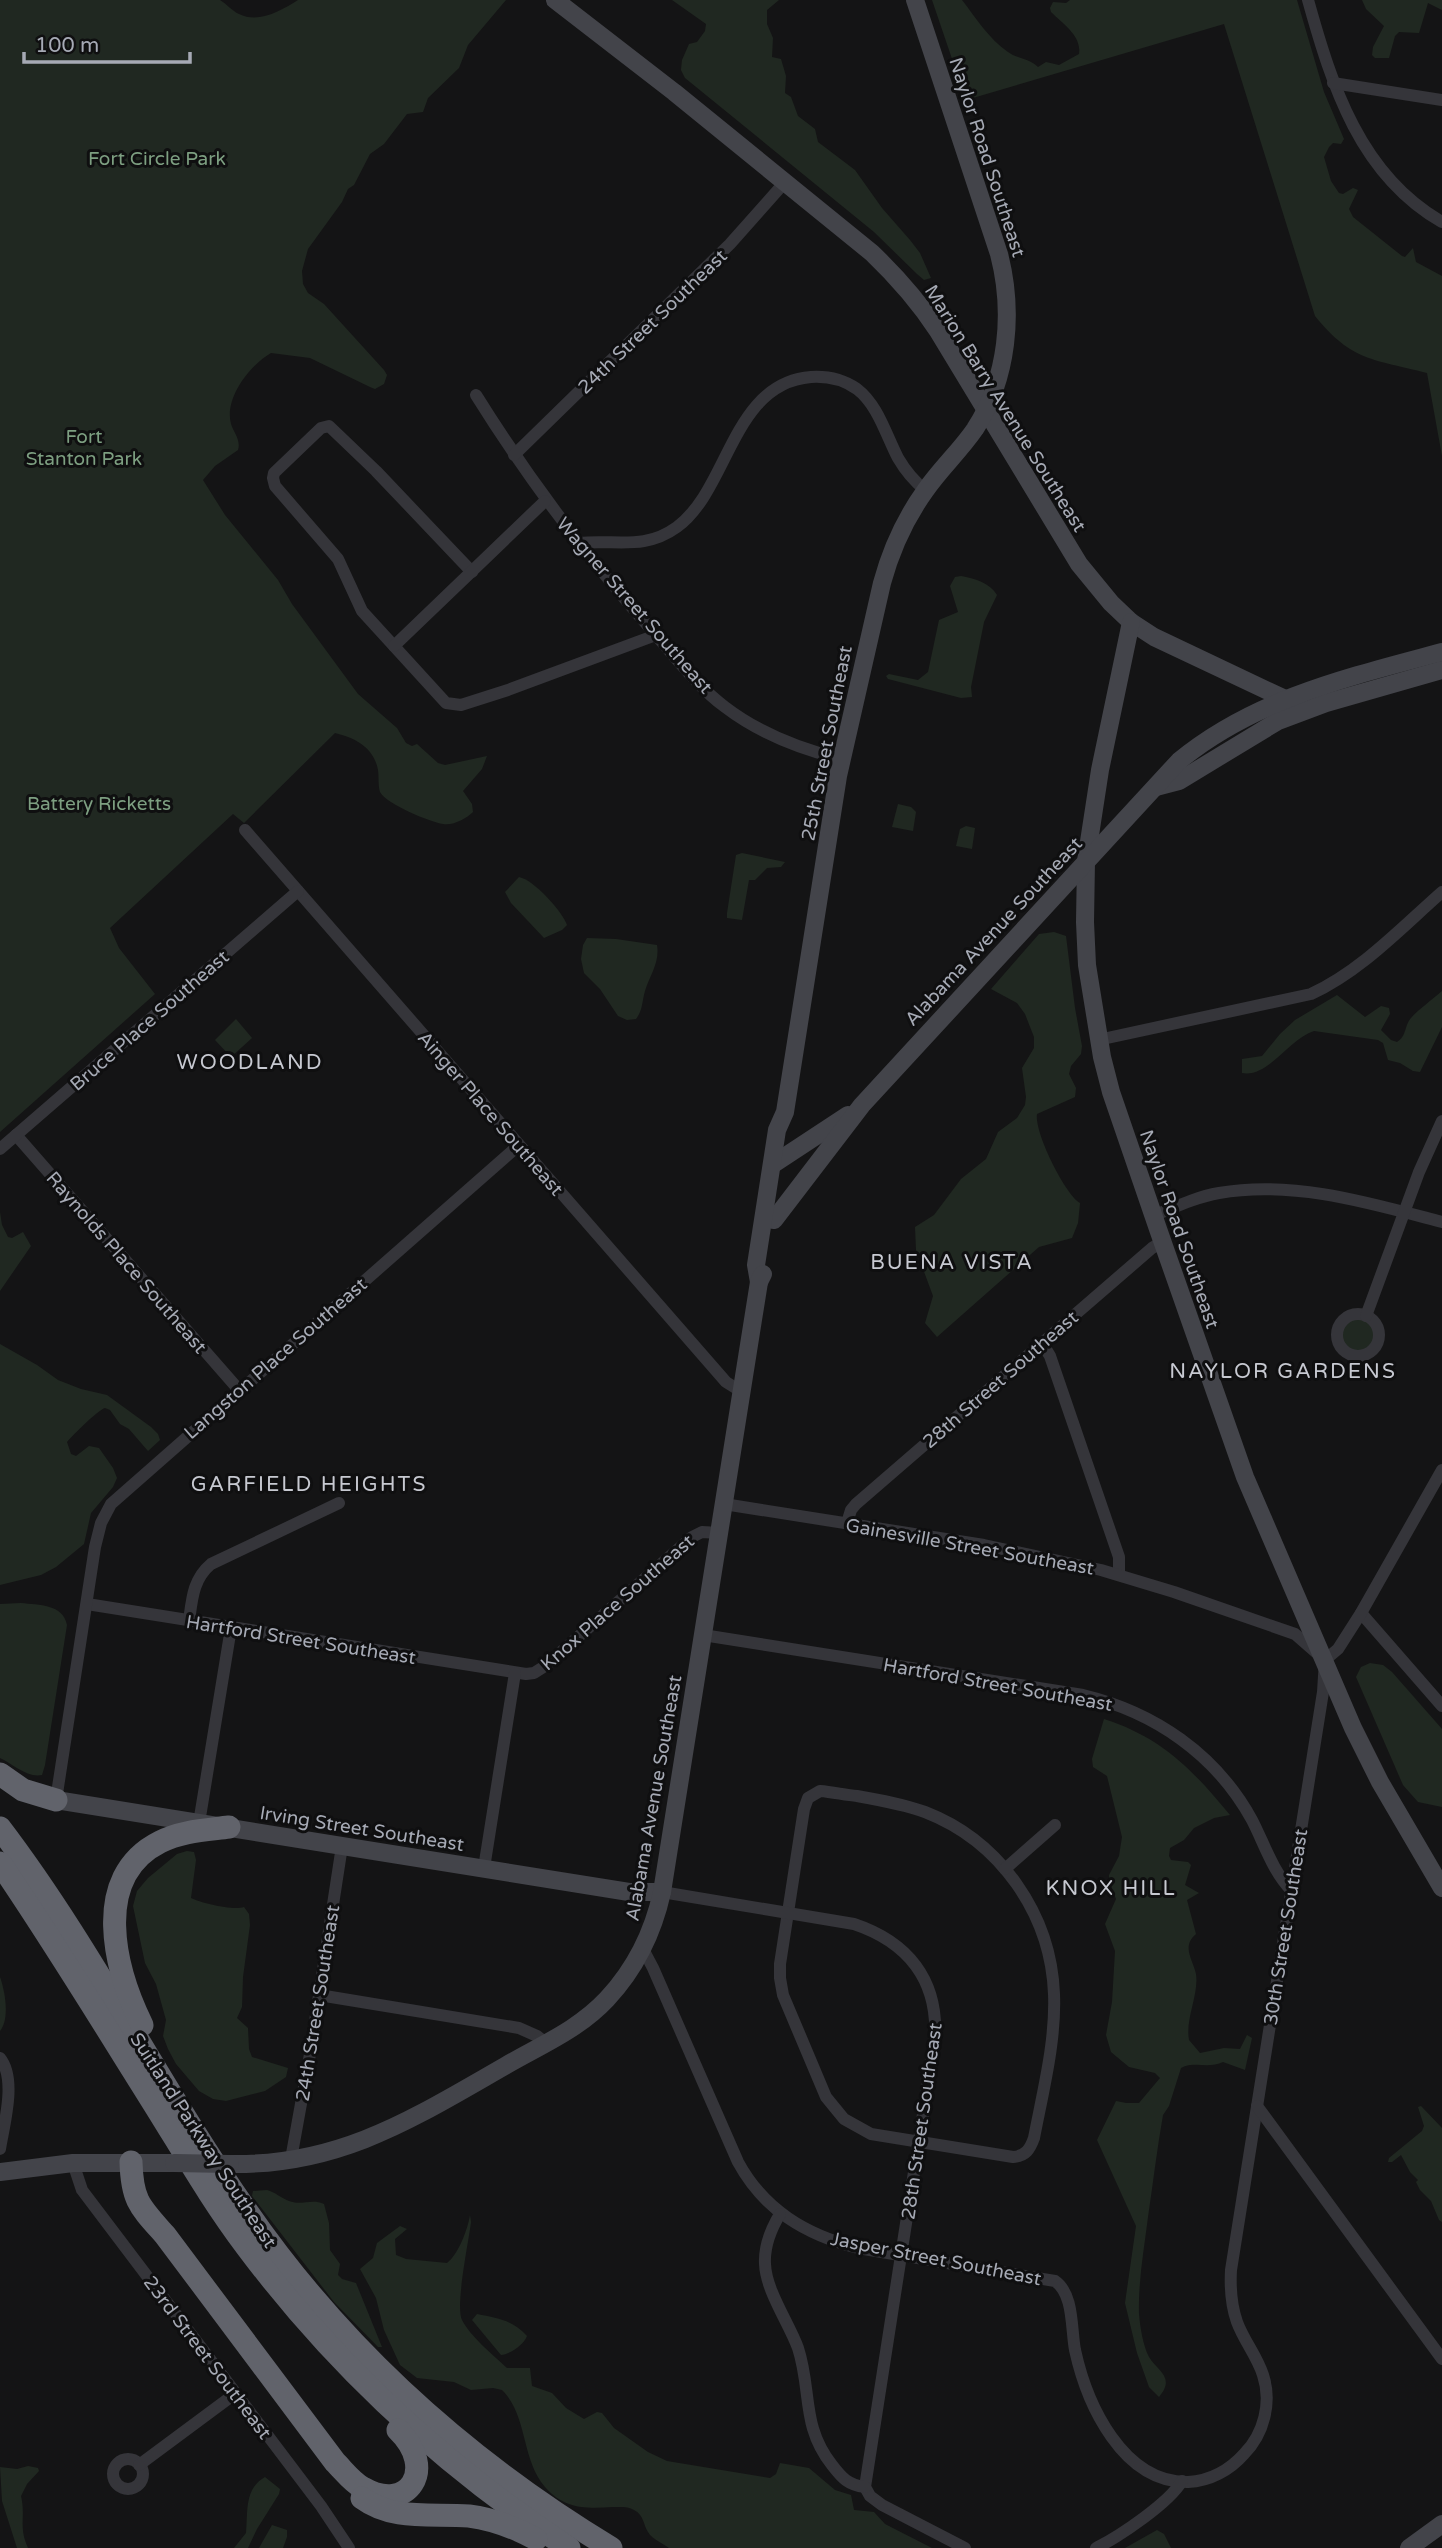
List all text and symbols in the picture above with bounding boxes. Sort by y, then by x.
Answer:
scale bar [24,21,191,65]
text: 100 m [35,33,99,58]
street label: Naylor Road Southeast [944,55,1030,260]
park label: Fort Circle Park [88,148,226,170]
street label: 24th Street Southeast [574,245,732,398]
street label: Marion Barry Avenue Southeast [920,281,1091,536]
park label: Fort Stanton Park [26,426,142,470]
street label: Wagner Street Southeast [552,513,717,698]
street label: 25th Street Southeast [797,644,857,843]
park label: Battery Ricketts [27,793,171,815]
street label: Alabama Avenue Southeast [901,833,1087,1030]
street label: Bruce Place Southeast [66,946,233,1096]
street label: Ainger Place Southeast [413,1027,568,1200]
district label: WOODLAND [176,1050,324,1075]
street label: Naylor Road Southeast [1135,1127,1223,1331]
street label: Raynolds Place Southeast [41,1167,211,1358]
district label: BUENA VISTA [870,1250,1034,1275]
street label: Langston Place Southeast [180,1273,371,1444]
street label: 28th Street Southeast [919,1306,1083,1453]
district label: NAYLOR GARDENS [1169,1359,1397,1384]
district label: GARFIELD HEIGHTS [191,1472,427,1497]
street label: Gainesville Street Southeast [844,1514,1096,1580]
street label: Knox Place Southeast [536,1530,699,1675]
street label: Hartford Street Southeast [184,1611,417,1669]
street label: Hartford Street Southeast [881,1654,1114,1716]
street label: Alabama Avenue Southeast [621,1673,686,1923]
street label: Irving Street Southeast [258,1802,466,1856]
street label: 30th Street Southeast [1260,1828,1312,2027]
district label: KNOX HILL [1046,1876,1176,1901]
street label: 24th Street Southeast [292,1904,344,2103]
street label: 28th Street Southeast [897,2021,947,2221]
street label: Suitland Parkway Southeast [125,2029,281,2252]
street label: Jasper Street Southeast [829,2228,1043,2290]
street label: 23rd Street Southeast [139,2272,276,2443]

